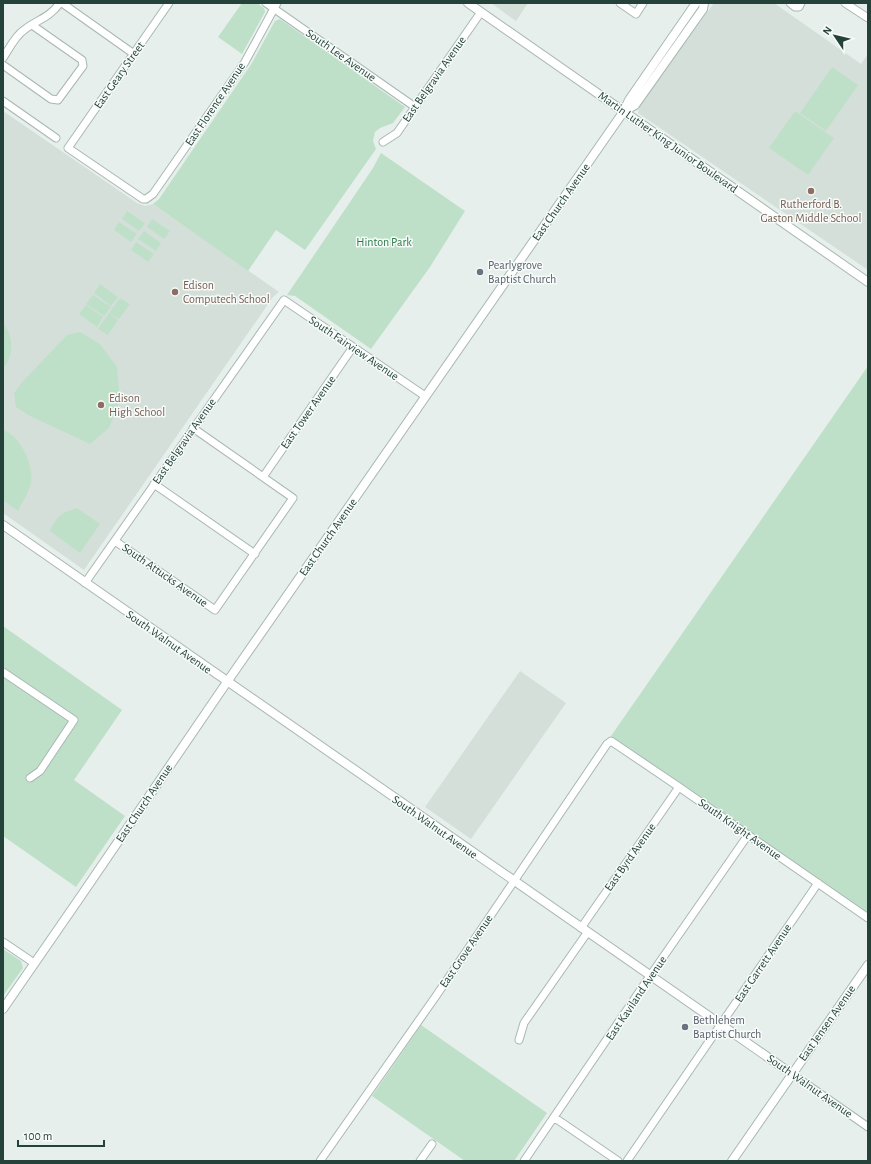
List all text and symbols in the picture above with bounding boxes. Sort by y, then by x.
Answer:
north arrow [815,16,855,56]
text: N [821,24,834,37]
street label: South Lee Avenue [304,26,378,84]
street label: East Belgravia Avenue [400,34,468,124]
street label: East Geary Street [92,39,147,111]
street label: East Florence Avenue [183,60,247,148]
street label: Martin Luther King Junior Boulevard [596,89,740,195]
street label: East Church Avenue [530,161,592,243]
marker: Rutherford B. Gaston Middle School [806,186,816,196]
place label: Rutherford B. Gaston Middle School [761,198,861,224]
park label: Hinton Park [356,236,412,248]
place label: Pearlygrove Baptist Church [488,259,556,285]
marker: Pearlygrove Baptist Church [475,267,485,277]
place label: Edison Computech School [183,279,270,305]
marker: Edison Computech School [170,287,180,297]
street label: South Fairview Avenue [307,314,401,382]
street label: East Tower Avenue [278,373,338,451]
place label: Edison High School [109,392,165,418]
street label: East Belgravia Avenue [150,396,218,486]
marker: Edison High School [96,400,106,410]
street label: East Church Avenue [297,496,359,578]
street label: South Attucks Avenue [120,541,210,609]
street label: South Walnut Avenue [124,608,214,676]
street label: East Church Avenue [113,762,175,844]
street label: South Walnut Avenue [390,793,480,861]
street label: South Knight Avenue [696,796,784,862]
street label: East Byrd Avenue [602,821,659,894]
street label: East Grove Avenue [437,912,495,990]
street label: East Garrett Avenue [732,922,794,1004]
street label: East Kaviland Avenue [603,954,669,1042]
street label: East Jensen Avenue [796,983,858,1063]
place label: Bethlehem Baptist Church [693,1014,761,1040]
marker: Bethlehem Baptist Church [680,1022,690,1032]
street label: South Walnut Avenue [765,1052,855,1120]
scale bar [18,1122,104,1148]
text: 100 m [24,1130,52,1142]

